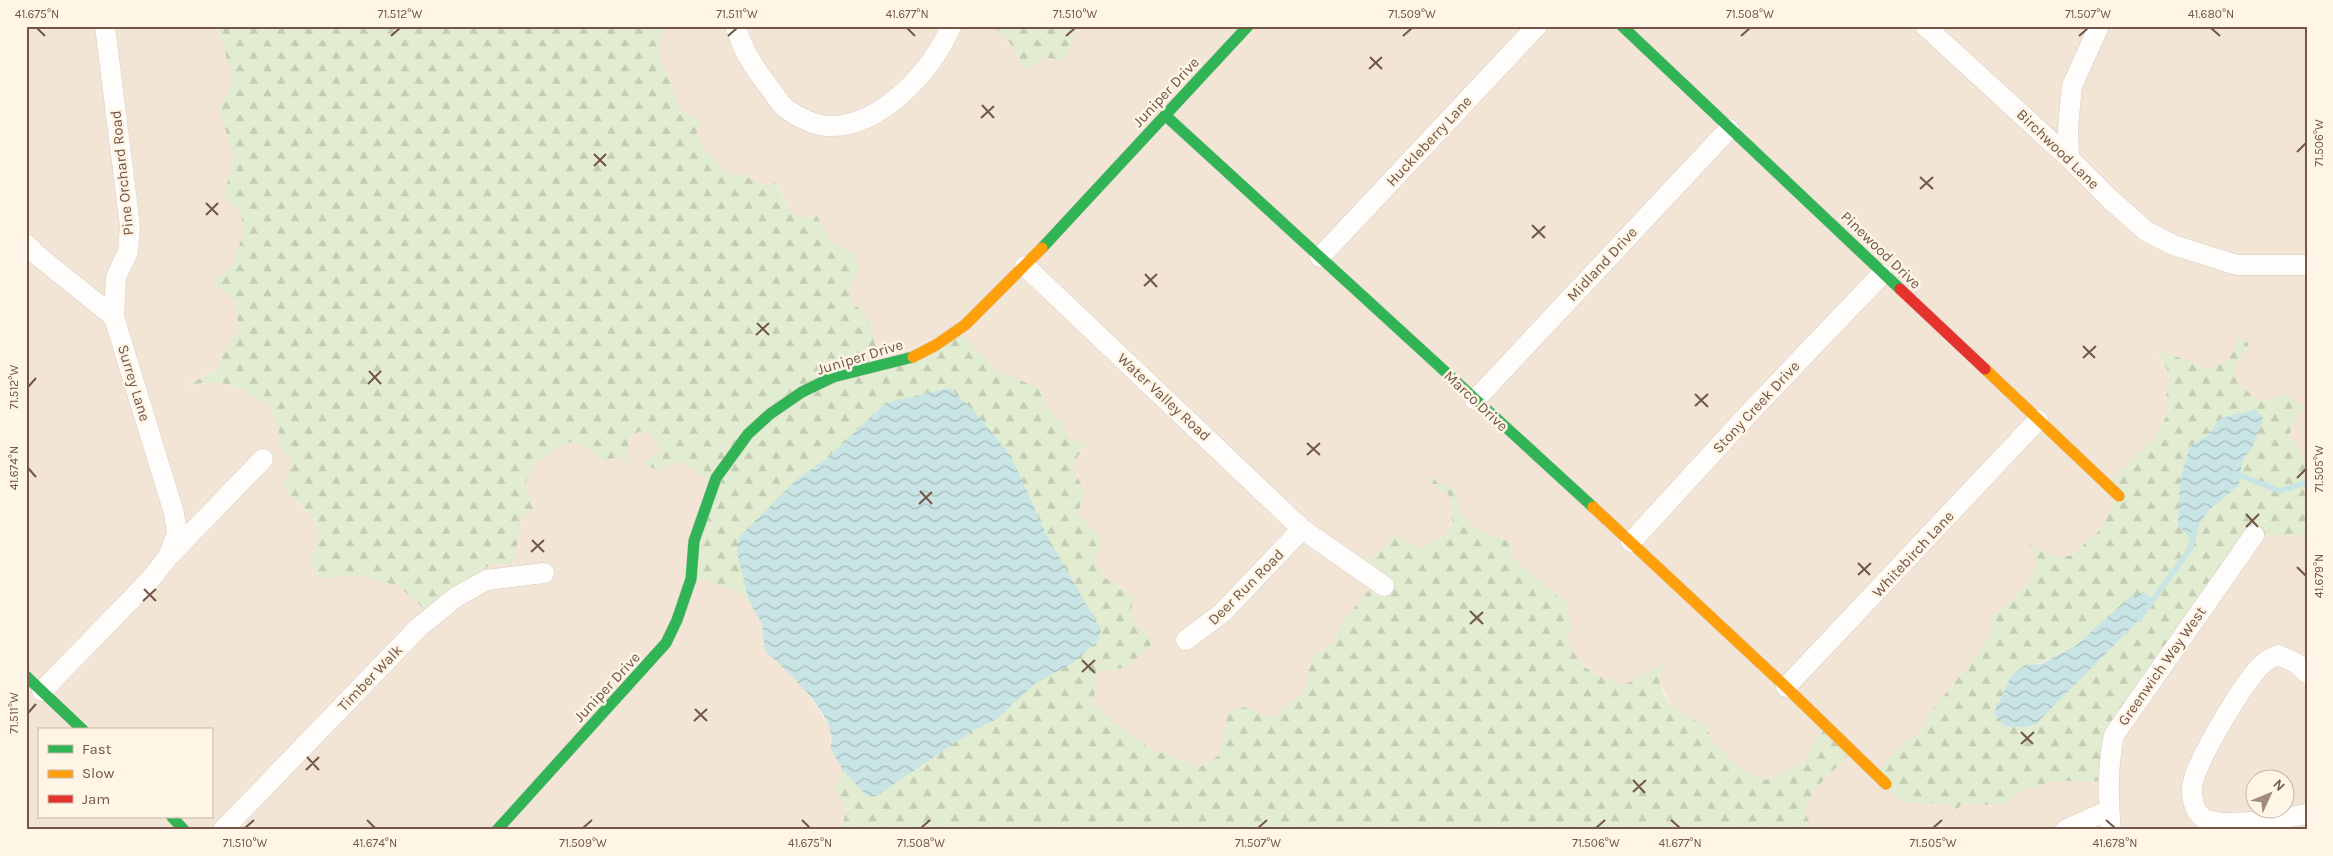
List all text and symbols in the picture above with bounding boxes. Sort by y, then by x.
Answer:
text: 41.675°N [15,7,59,21]
text: 71.512°W [378,7,422,21]
text: 71.511°W [716,7,758,21]
text: 41.677°N [885,7,929,21]
text: 71.510°W [1053,7,1097,21]
text: 71.509°W [1388,7,1436,21]
text: 71.508°W [1726,7,1774,21]
text: 71.507°W [2065,7,2111,21]
text: 41.680°N [2188,7,2234,21]
street label: Juniper Drive [1129,53,1203,131]
street label: Huckleberry Lane [1382,92,1476,190]
street label: Birchwood Lane [2013,105,2103,193]
street label: Pine Orchard Road [106,110,138,236]
text: 71.506°W [2312,119,2326,167]
street label: Pinewood Drive [1837,207,1925,293]
street label: Midland Drive [1563,223,1641,305]
street label: Juniper Drive [815,335,905,379]
street label: Surrey Lane [114,342,154,424]
street label: Water Valley Road [1114,349,1214,445]
street label: Stony Creek Drive [1709,357,1803,457]
text: 71.512°W [7,365,21,409]
street label: Marco Drive [1440,367,1512,435]
text: 71.505°W [2312,445,2326,493]
text: 41.674°N [7,446,21,490]
street label: Whitebirch Lane [1868,507,1958,601]
street label: Deer Run Road [1204,545,1288,629]
text: 41.679°N [2312,554,2326,598]
street label: Greenwich Way West [2114,603,2210,729]
street label: Timber Walk [334,641,406,715]
street label: Juniper Drive [570,648,644,726]
text: 71.511°W [7,692,21,734]
legend [38,728,212,818]
text: Fast [82,740,112,758]
text: Slow [82,764,114,782]
north arrow [2246,768,2296,818]
text: N [2269,776,2289,795]
text: Jam [82,790,110,808]
text: 71.510°W [223,836,267,850]
text: 41.674°N [353,836,397,850]
text: 71.509°W [559,836,607,850]
text: 41.675°N [788,836,832,850]
text: 71.508°W [897,836,945,850]
text: 71.507°W [1235,836,1281,850]
text: 71.506°W [1572,836,1620,850]
text: 41.677°N [1658,836,1702,850]
text: 71.505°W [1909,836,1957,850]
text: 41.678°N [2093,836,2137,850]

